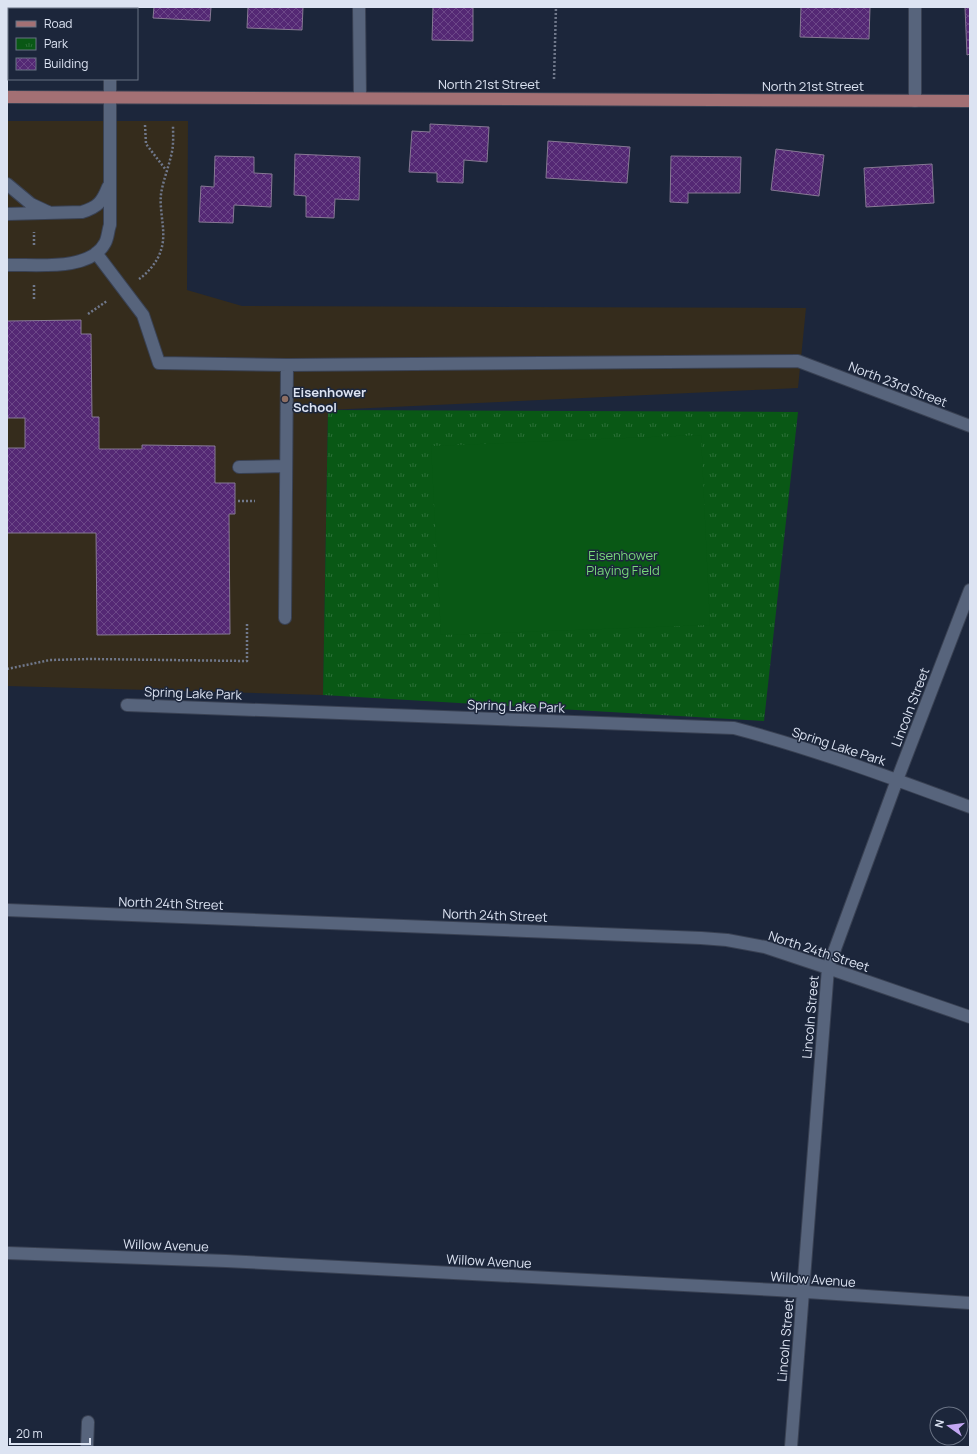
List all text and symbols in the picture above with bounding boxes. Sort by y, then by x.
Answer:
legend [8,8,138,80]
text: Road [44,15,72,32]
text: Park [44,35,69,52]
text: Building [44,55,88,72]
street label: North 21st Street [438,75,540,93]
street label: North 21st Street [762,77,864,95]
street label: North 23rd Street [846,357,950,411]
place label: Eisenhower School [293,383,366,416]
marker: Eisenhower School [280,394,290,404]
park label: Eisenhower Playing Field [586,546,660,579]
street label: Lincoln Street [887,665,933,749]
street label: Spring Lake Park [144,682,243,704]
street label: Spring Lake Park [467,695,566,717]
street label: Spring Lake Park [790,722,889,770]
street label: North 24th Street [118,892,224,914]
street label: North 24th Street [442,904,548,926]
street label: North 24th Street [766,926,872,976]
street label: Lincoln Street [797,975,823,1059]
street label: Willow Avenue [123,1235,209,1256]
street label: Willow Avenue [446,1250,533,1272]
street label: Willow Avenue [770,1267,857,1291]
street label: Lincoln Street [772,1298,798,1382]
north arrow [929,1406,969,1446]
text: N [931,1418,947,1429]
scale bar [10,1420,90,1446]
text: 20 m [16,1425,43,1442]

